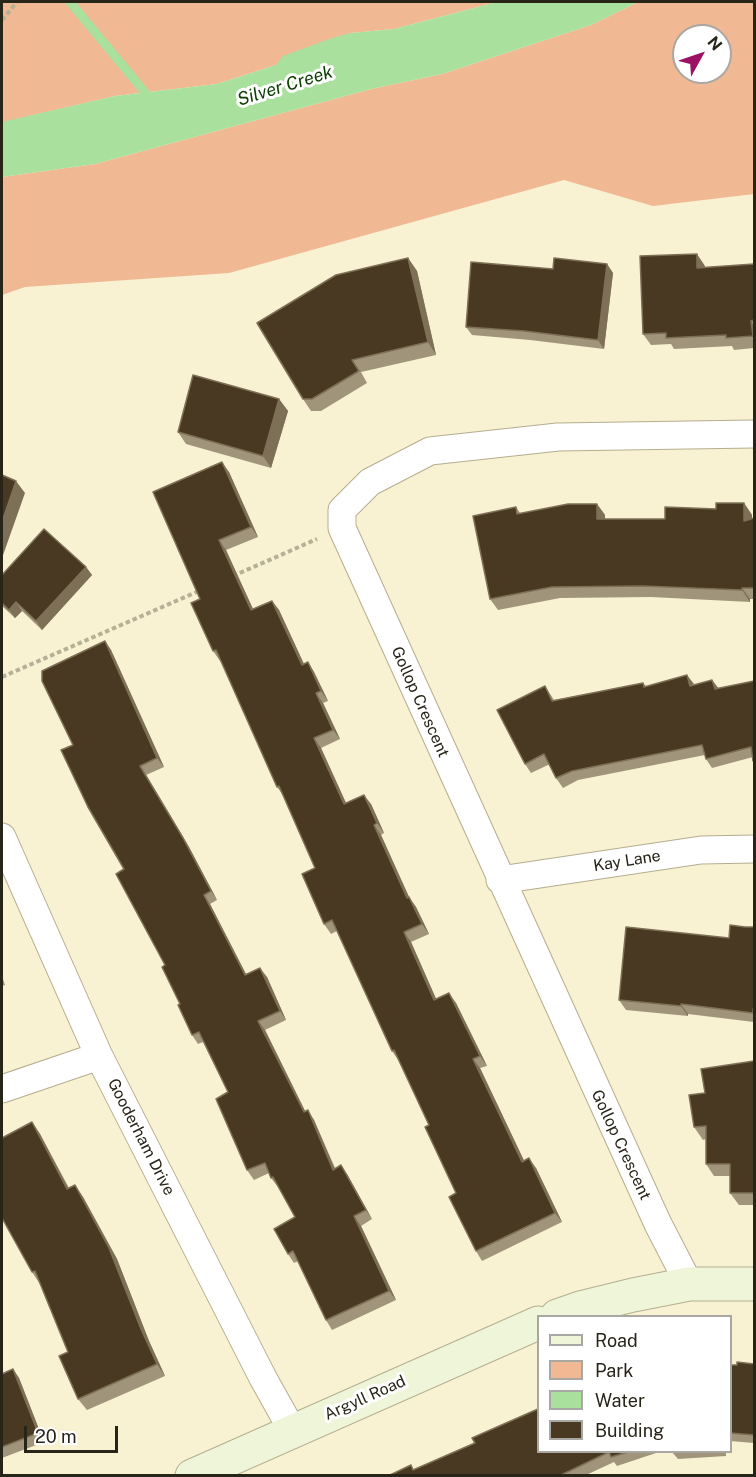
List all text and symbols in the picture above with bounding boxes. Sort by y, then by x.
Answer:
north arrow [672,24,732,84]
text: N [703,32,726,54]
water label: Silver Creek [235,61,335,111]
street label: Gollop Crescent [387,644,453,760]
street label: Kay Lane [592,846,662,876]
street label: Gooderham Drive [103,1075,179,1199]
street label: Gollop Crescent [587,1087,655,1203]
legend [537,1315,732,1453]
text: Road [595,1330,638,1351]
text: Park [595,1360,633,1381]
street label: Argyll Road [321,1372,409,1424]
text: Water [595,1390,645,1411]
scale bar [27,1414,122,1452]
text: Building [595,1420,664,1441]
text: 20 m [35,1426,77,1447]

